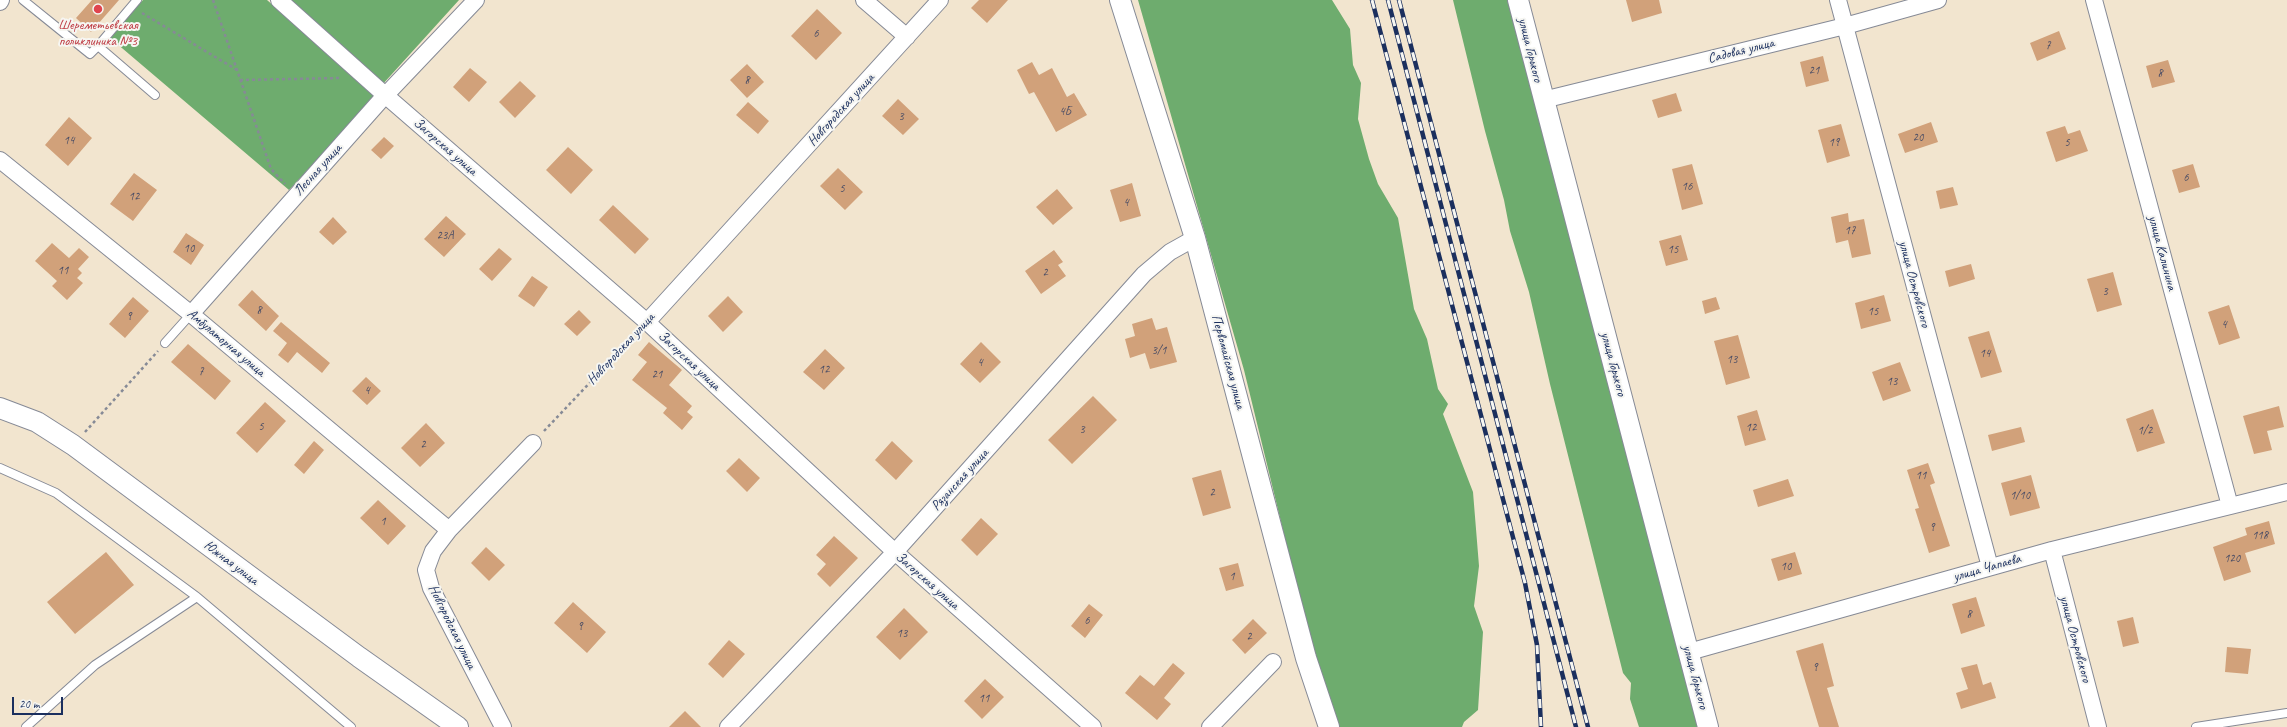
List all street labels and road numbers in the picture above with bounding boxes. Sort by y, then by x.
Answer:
street label: улица Горького [1514,16,1546,84]
street label: Садовая улица [1706,35,1776,67]
street label: Новгородская улица [804,70,878,150]
street label: Загорская улица [410,115,480,179]
street label: Лесная улица [290,141,346,199]
street label: улица Калинина [2144,214,2180,292]
street label: улица Островского [1894,239,1934,329]
street label: Амбулаторная улица [184,305,268,381]
street label: Новгородская улица [584,310,658,388]
street label: Первомайская улица [1207,313,1249,411]
street label: Загорская улица [654,328,724,394]
street label: улица Горького [1596,330,1630,398]
street label: Рязанская улица [928,445,992,515]
street label: Южная улица [200,537,262,589]
street label: Загорская улица [892,549,962,613]
street label: улица Чапаева [1951,550,2023,586]
street label: Новгородская улица [424,582,480,672]
street label: улица Островского [2055,594,2095,684]
street label: улица Горького [1678,643,1712,711]

